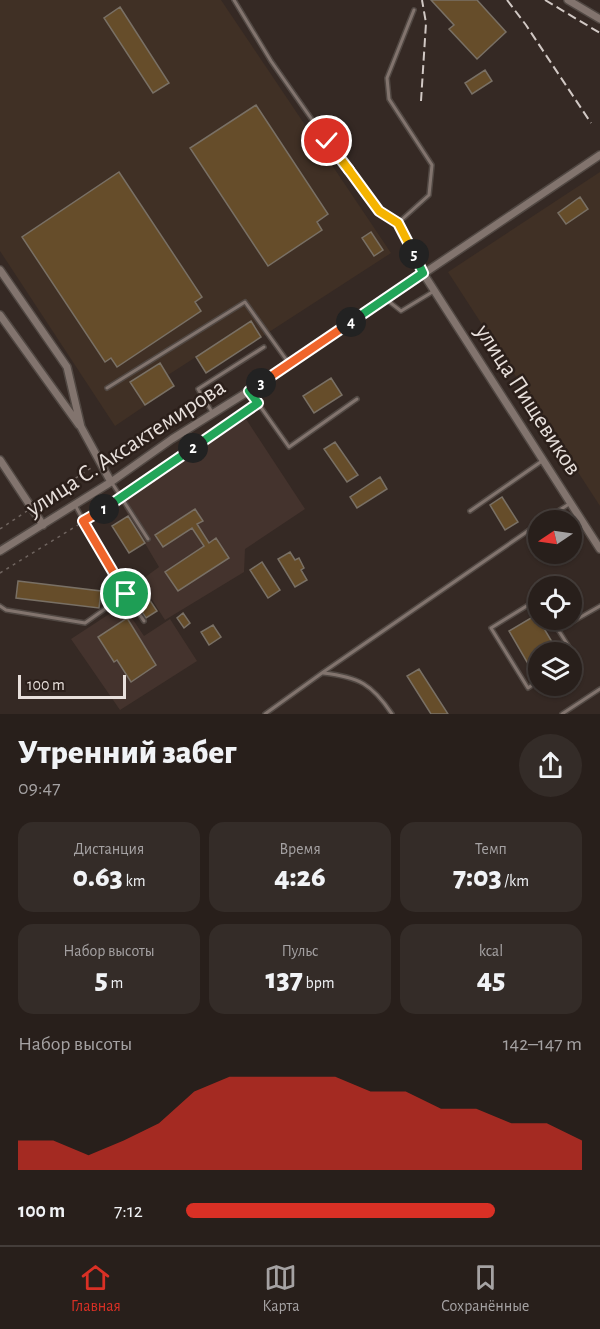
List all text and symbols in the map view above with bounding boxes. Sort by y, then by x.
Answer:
pin [301,115,352,166]
icon: check [310,124,343,157]
pin: 5 [399,239,429,269]
text: 5 [411,246,417,262]
pin: 4 [336,307,366,337]
text: 4 [347,314,355,330]
street label: улица Пищевиков [470,319,586,480]
pin: 3 [246,368,276,398]
street label: улица С. Аксактемирова [21,375,230,522]
text: 3 [258,375,264,391]
pin: 2 [178,433,208,463]
text: 2 [189,440,197,456]
pin: 1 [89,494,119,524]
text: 1 [101,501,107,517]
north arrow [528,510,582,564]
map controls [528,510,582,696]
pin [100,568,151,619]
button: locate [528,576,582,630]
icon: arrive [109,577,142,610]
button: layers [528,642,582,696]
scale bar [18,672,126,700]
text: 100 m [27,677,65,693]
button: share [519,734,582,797]
text: Утренний забег [18,737,237,770]
text: 09:47 [18,778,61,798]
text: Дистанция [74,841,144,857]
text: Время [279,841,321,857]
text: Темп [475,841,507,857]
text: 0.63 [73,862,123,892]
text: 4:26 [274,862,326,892]
text: 7:03 [453,862,502,892]
text: km [123,873,146,889]
text: /km [502,873,529,889]
text: Набор высоты [63,943,155,959]
text: Пульс [281,943,319,959]
text: kcal [479,943,503,959]
text: 5 [95,964,108,994]
text: 137 [265,964,303,994]
text: 45 [477,964,505,994]
text: m [108,975,123,991]
text: bpm [303,975,335,991]
text: Набор высоты [18,1034,132,1054]
text: 142–147 m [503,1034,582,1054]
text: 100 m [18,1201,65,1221]
text: 7:12 [114,1201,143,1221]
tab: Главная [71,1261,121,1316]
tab: Карта [262,1261,300,1316]
tab: Сохранённые [441,1261,529,1316]

